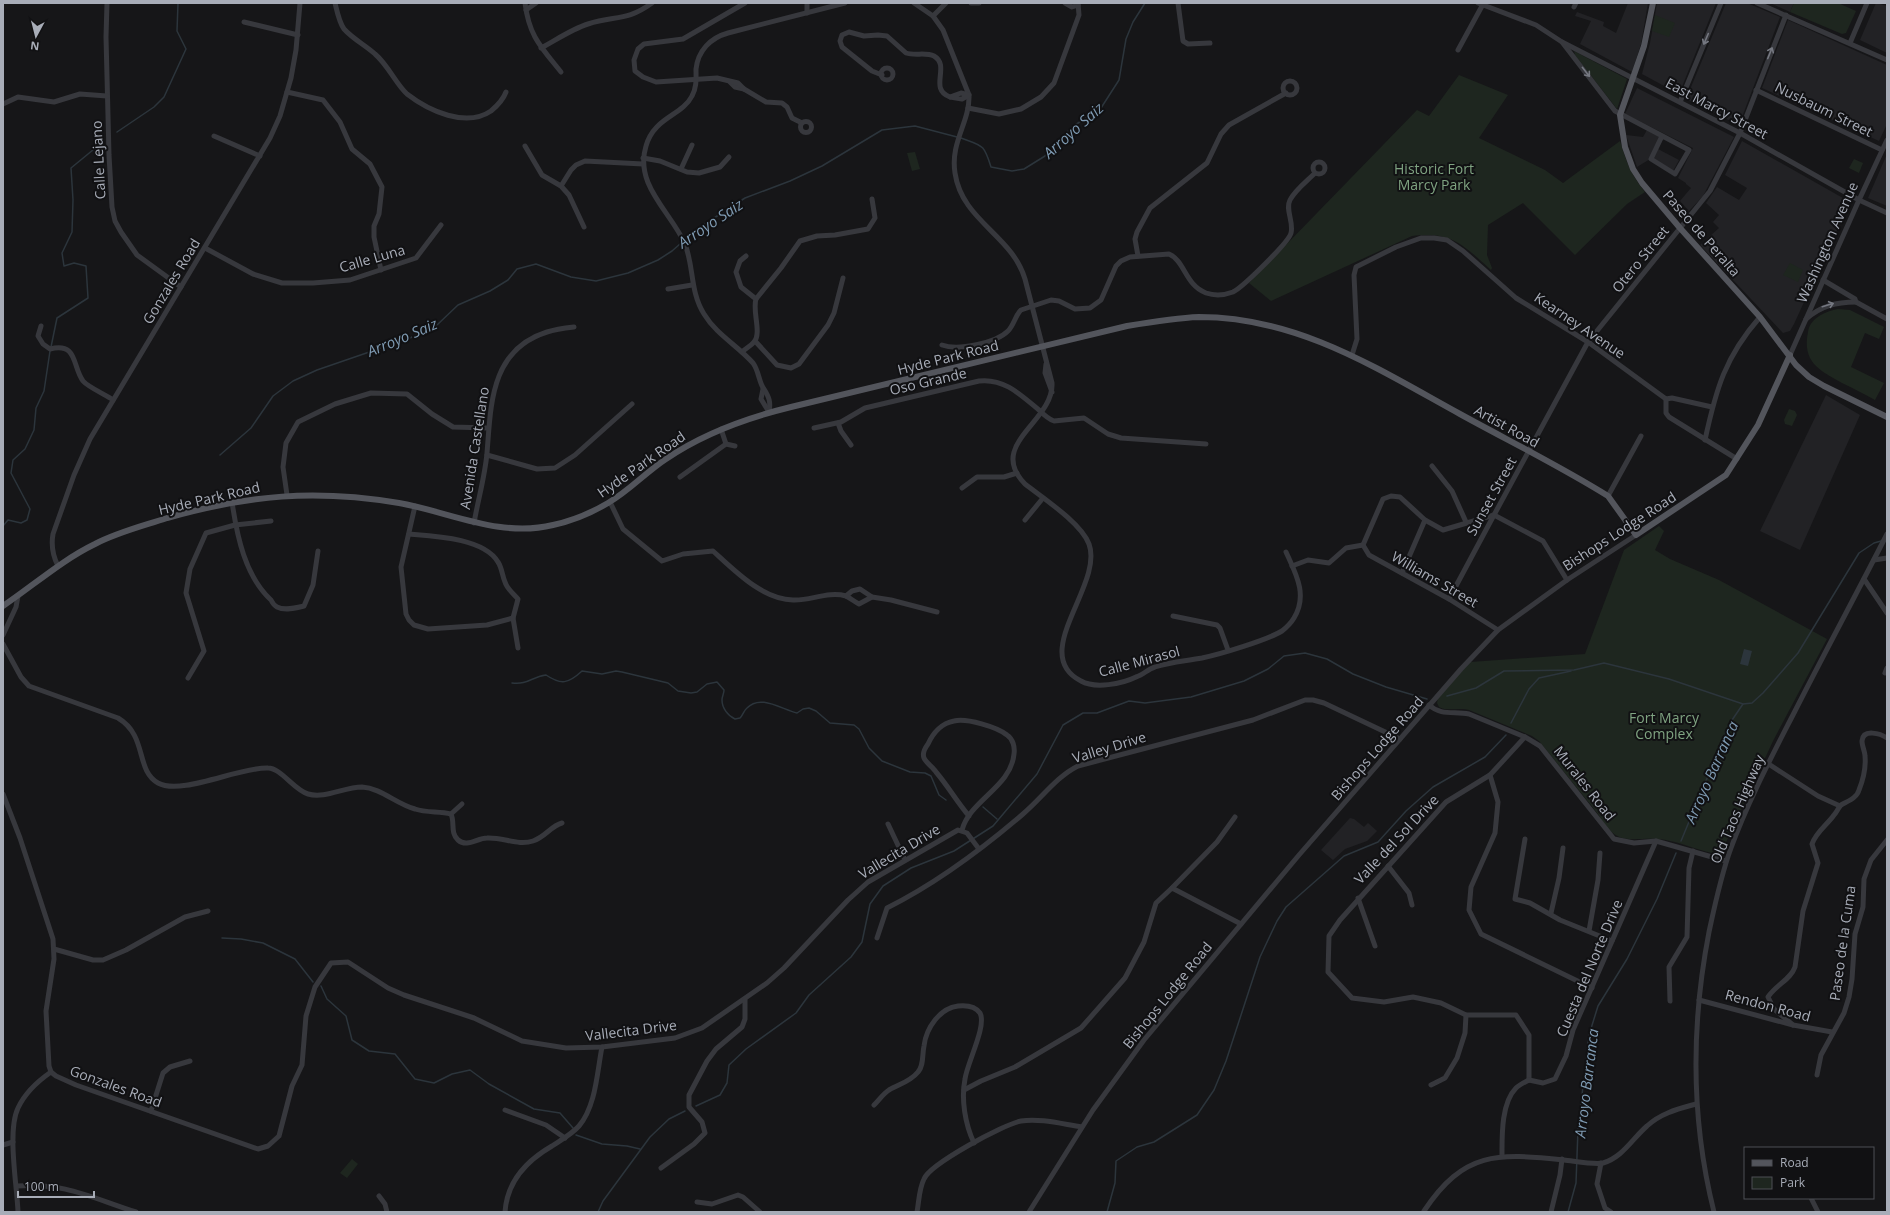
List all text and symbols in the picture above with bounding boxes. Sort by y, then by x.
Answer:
north arrow [16,16,56,56]
one-way arrow [1702,33,1710,45]
text: N [29,38,40,54]
one-way arrow [1767,48,1775,60]
one-way arrow [1581,67,1590,78]
street label: East Marcy Street [1662,73,1772,143]
street label: Nusbaum Street [1772,77,1876,141]
water label: Arroyo Saiz [1038,97,1108,163]
street label: Calle Lejano [86,120,110,200]
park label: Historic Fort Marcy Park [1394,159,1474,194]
street label: Washington Avenue [1792,179,1862,305]
street label: Paseo de Peralta [1659,186,1745,280]
water label: Arroyo Saiz [673,194,747,253]
street label: Otero Street [1607,222,1673,296]
street label: Gonzales Road [138,235,204,327]
street label: Calle Luna [337,240,407,276]
street label: Kearney Avenue [1531,288,1629,363]
one-way arrow [1822,301,1835,308]
water label: Arroyo Saiz [363,313,440,361]
street label: Hyde Park Road [895,335,1001,379]
street label: Oso Grande [888,363,968,399]
street label: Avenida Castellano [455,385,493,511]
street label: Artist Road [1471,400,1543,452]
street label: Hyde Park Road [593,426,689,502]
street label: Sunset Street [1462,453,1520,539]
street label: Hyde Park Road [156,477,262,519]
street label: Bishops Lodge Road [1558,487,1680,575]
street label: Williams Street [1388,546,1482,612]
street label: Calle Mirasol [1096,641,1182,681]
street label: Bishops Lodge Road [1327,692,1427,804]
park label: Fort Marcy Complex [1629,708,1700,743]
water label: Arroyo Barranca [1679,717,1743,827]
street label: Valley Drive [1070,727,1148,767]
street label: Murales Road [1550,742,1620,824]
street label: Old Taos Highway [1705,751,1769,866]
street label: Valle del Sol Drive [1350,790,1443,888]
street label: Vallecita Drive [855,819,943,883]
street label: Paseo de la Cuma [1825,884,1859,1002]
street label: Cuesta del Norte Drive [1551,896,1627,1040]
street label: Bishops Lodge Road [1118,938,1216,1052]
street label: Rendon Road [1723,984,1813,1026]
street label: Vallecita Drive [584,1015,678,1045]
water label: Arroyo Barranca [1569,1027,1603,1140]
street label: Gonzales Road [67,1061,165,1111]
legend [1744,1147,1874,1199]
text: Road [1780,1154,1809,1171]
scale bar [18,1173,94,1199]
text: Park [1780,1174,1806,1191]
text: 100 m [24,1178,59,1195]

